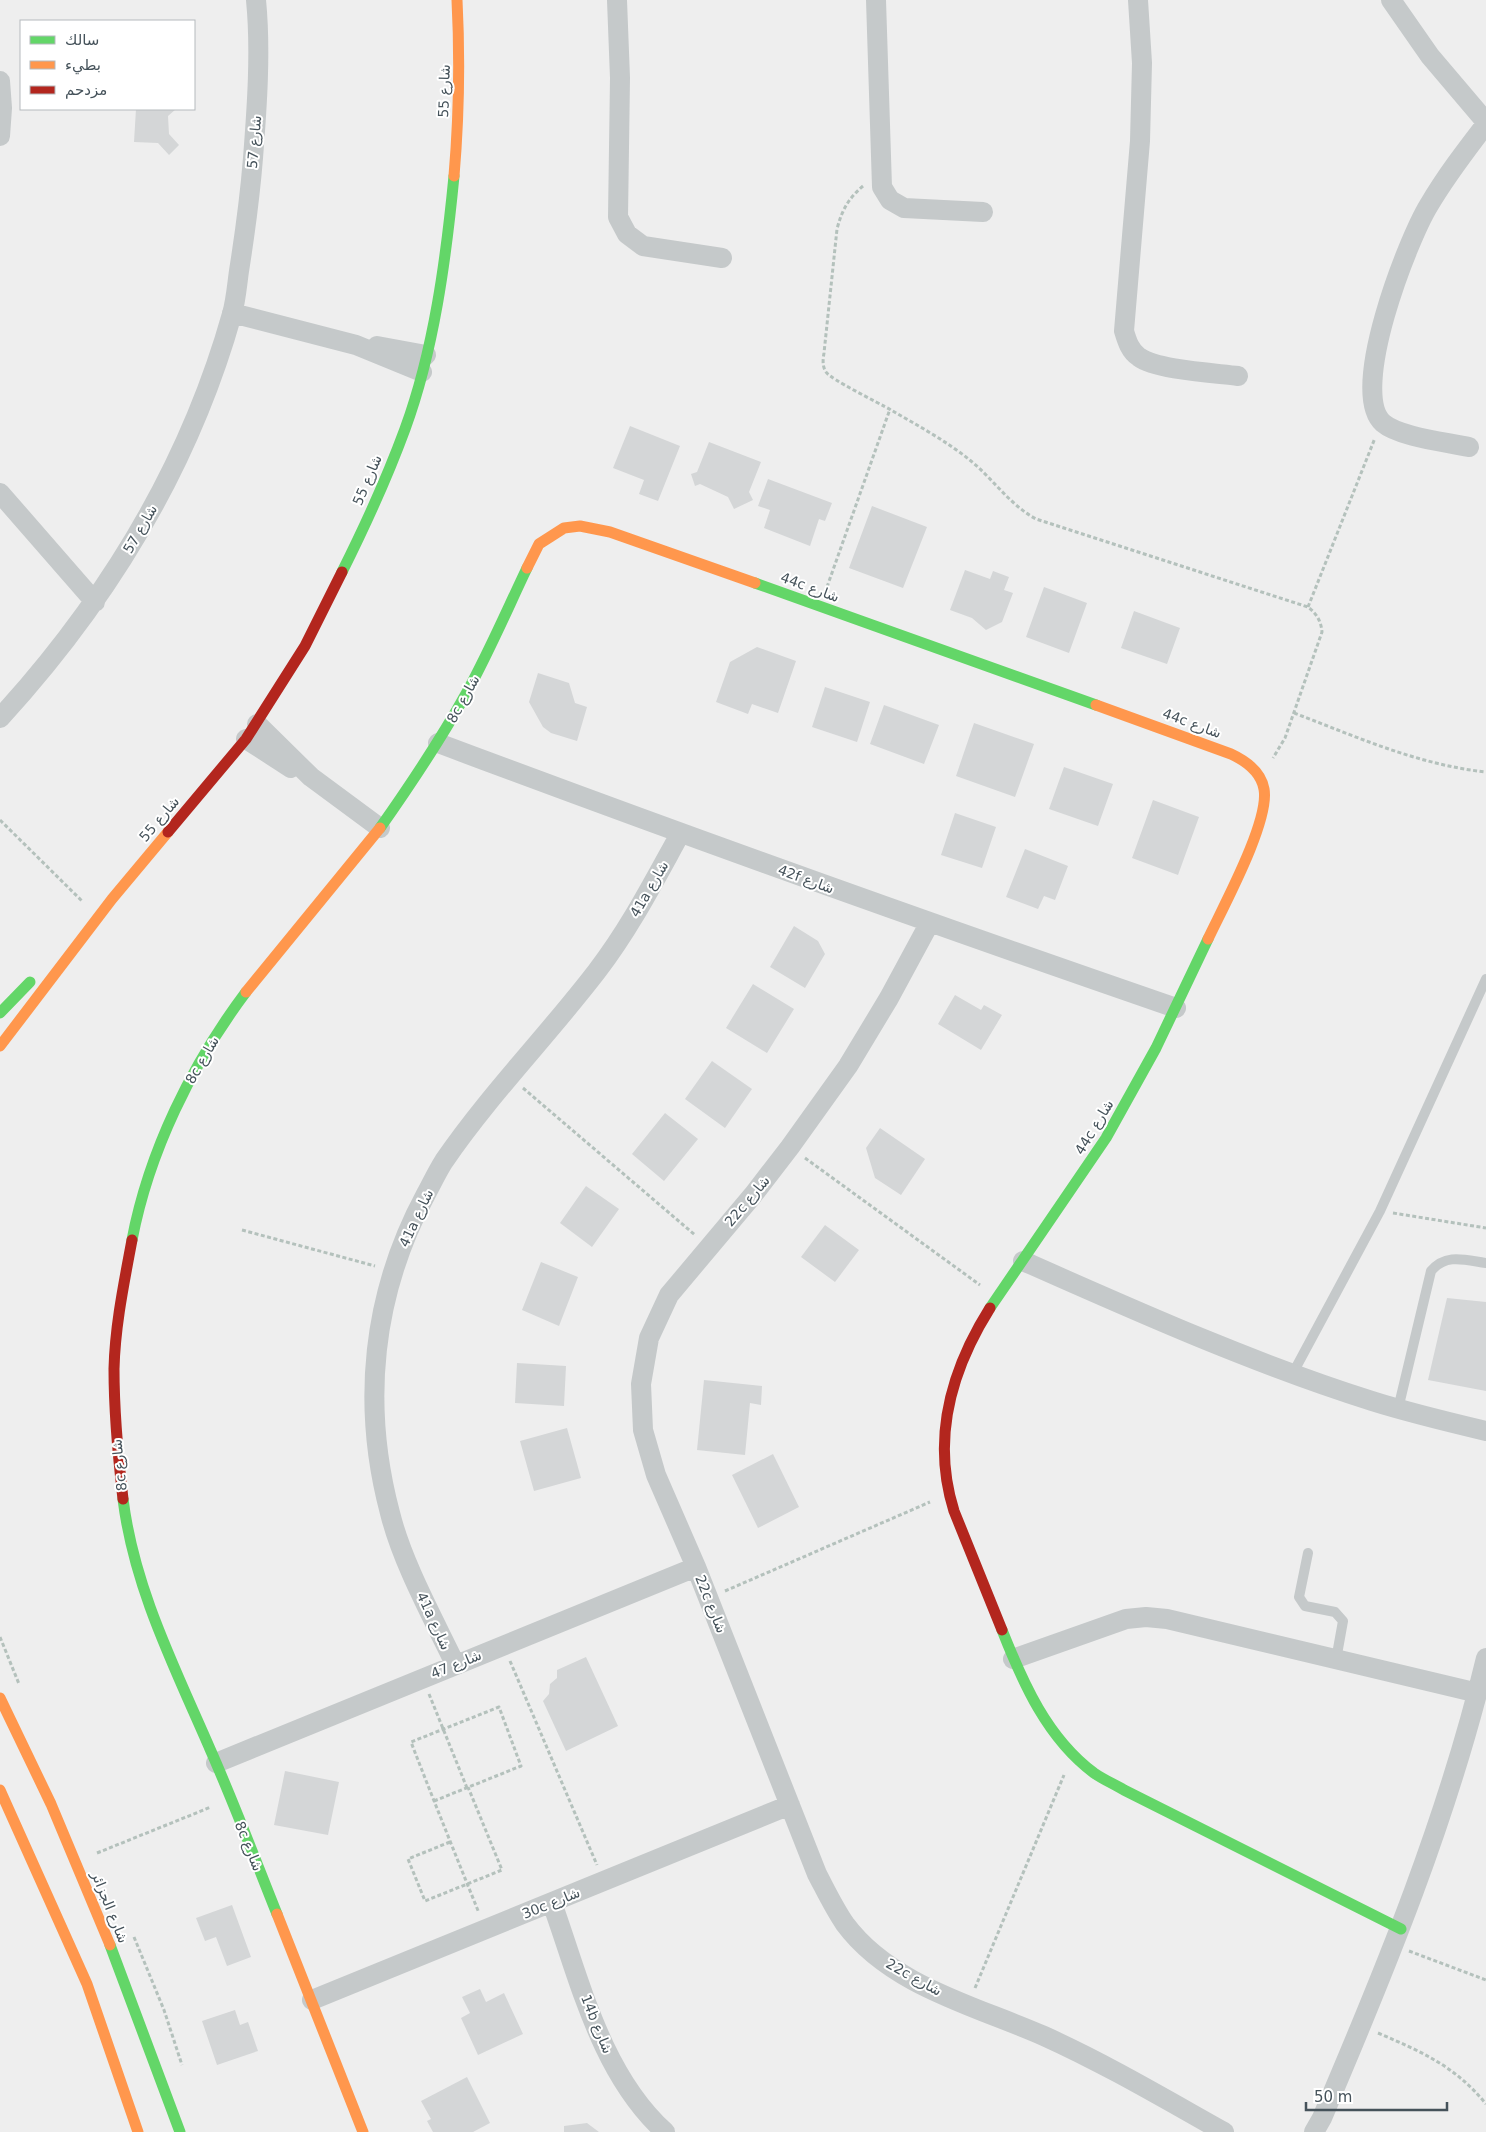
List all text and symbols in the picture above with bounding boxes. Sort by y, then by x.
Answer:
legend [20,20,195,110]
text: سالك [65,31,99,49]
text: بطيء [65,56,101,75]
street label: شارع 55 [435,64,454,118]
text: مزدحم [65,81,107,99]
street label: شارع 57 [244,115,265,169]
street label: شارع 55 [349,452,386,508]
street label: شارع 57 [120,502,161,557]
street label: 44c شارع [778,569,841,606]
street label: 8c شارع [443,672,484,726]
street label: 44c شارع [1160,705,1223,742]
street label: شارع 55 [136,793,183,845]
street label: 41a شارع [627,858,672,920]
street label: 42f شارع [776,862,836,897]
street label: 8c شارع [182,1033,223,1087]
street label: 44c شارع [1071,1097,1117,1158]
street label: 22c شارع [721,1172,774,1230]
street label: 41a شارع [396,1187,437,1250]
street label: 8c شارع [108,1438,131,1492]
street label: 22c شارع [691,1573,730,1636]
street label: 41a شارع [413,1590,454,1653]
street label: شارع 47 [428,1647,484,1682]
street label: 8c شارع [231,1819,266,1874]
street label: شارع الجزائر [87,1868,132,1946]
street label: 30c شارع [520,1884,583,1923]
street label: 22c شارع [883,1955,945,2000]
street label: 14b شارع [577,1992,616,2056]
scale bar [1306,2080,1447,2112]
text: 50 m [1314,2088,1352,2106]

